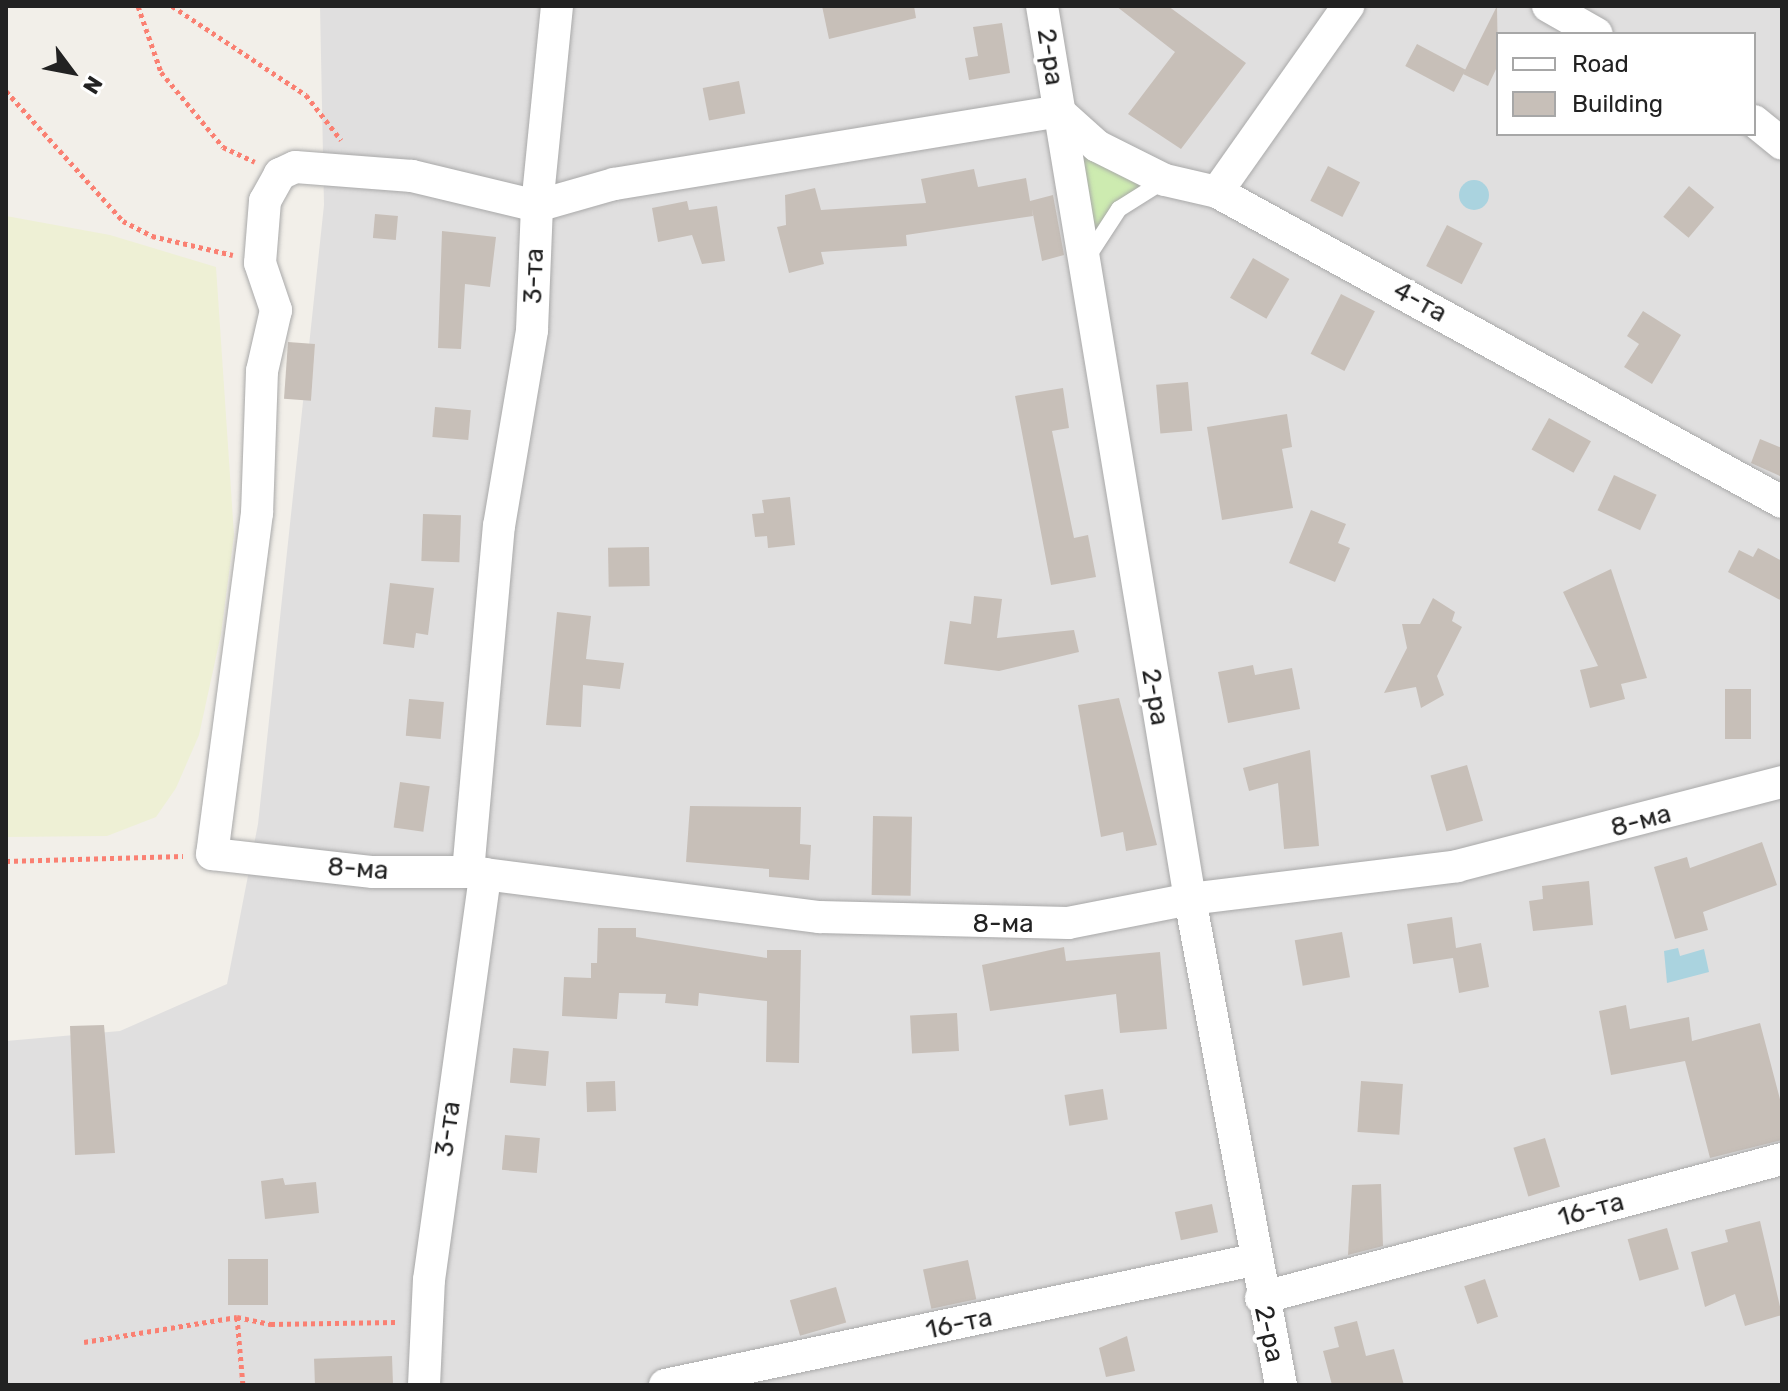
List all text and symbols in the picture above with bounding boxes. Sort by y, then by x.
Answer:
street label: 2-ра [1030,26,1070,88]
north arrow [32,32,112,112]
legend [1496,32,1756,136]
text: Road [1572,50,1629,78]
text: N [77,71,108,99]
text: Building [1572,90,1663,118]
street label: 3-та [517,248,551,304]
street label: 4-та [1388,275,1452,329]
street label: 2-ра [1135,666,1175,728]
street label: 8-ма [1607,798,1675,844]
street label: 8-ма [326,851,390,887]
street label: 8-ма [972,908,1034,940]
street label: 3-та [429,1099,467,1159]
street label: 16-та [1555,1186,1627,1234]
street label: 16-та [923,1302,995,1346]
street label: 2-ра [1247,1303,1291,1365]

